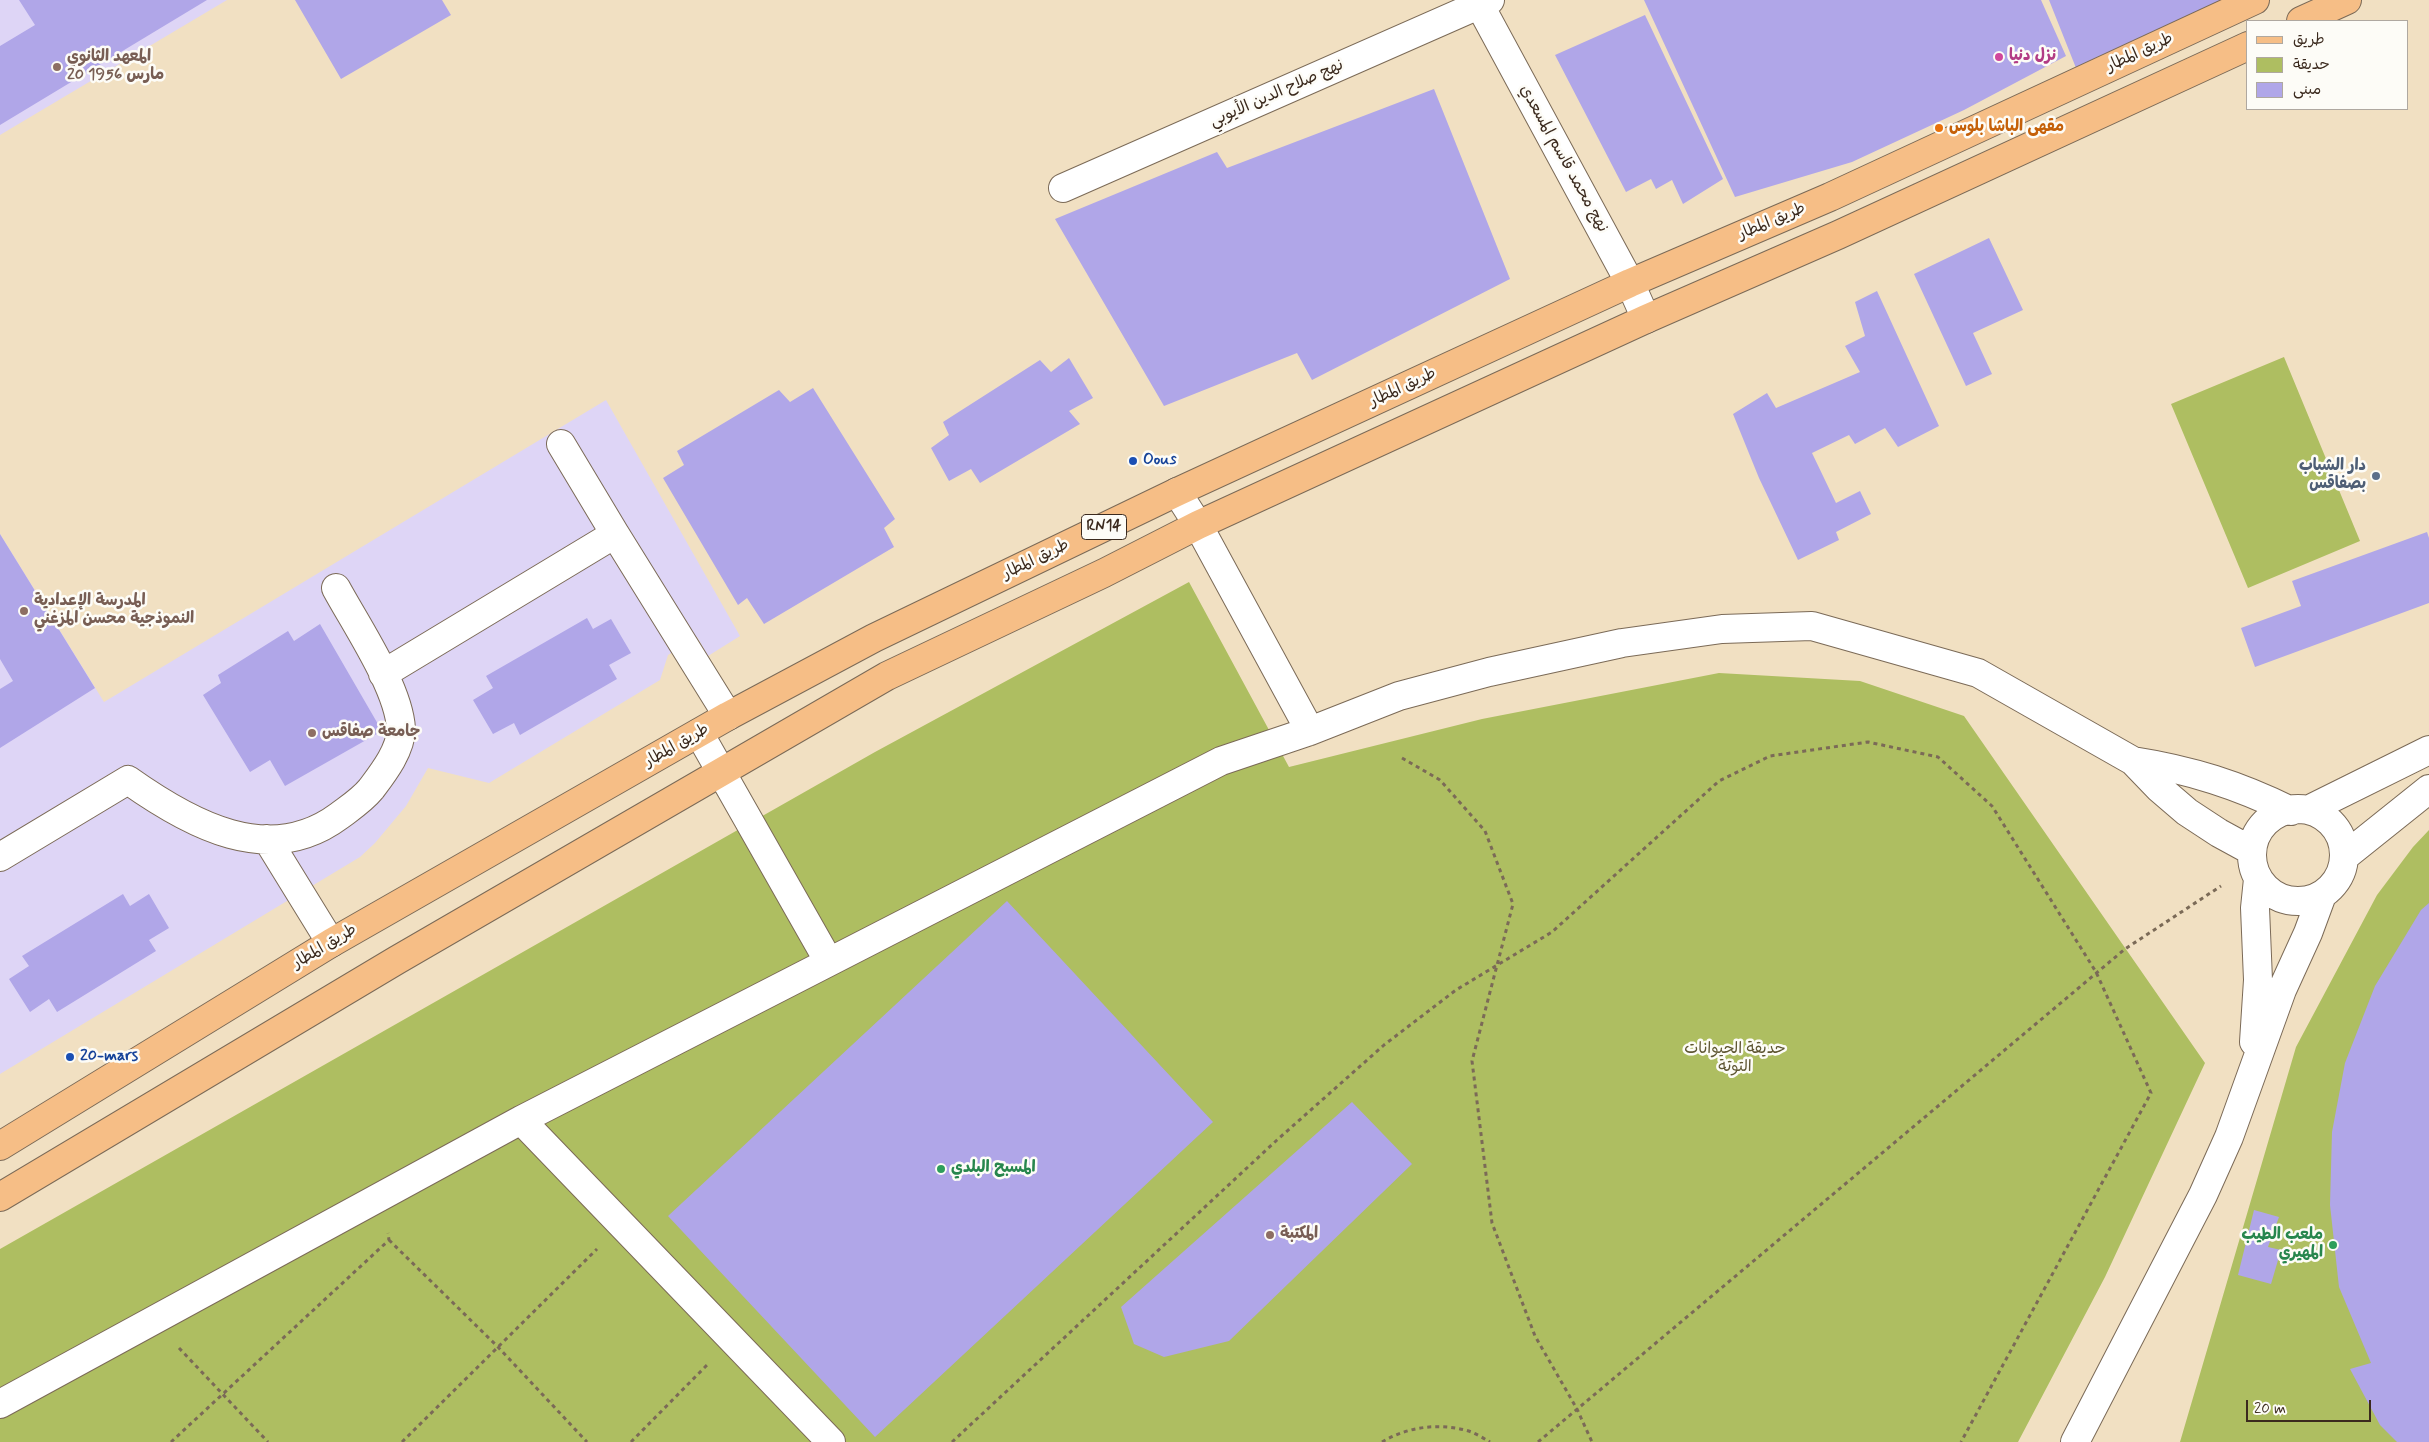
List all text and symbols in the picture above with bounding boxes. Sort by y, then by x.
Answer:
legend [2246,20,2409,110]
street label: طريق المطار [2104,29,2176,77]
text: طريق [2293,30,2325,50]
place label: نزل دنيا [2009,47,2056,67]
place label: المعهد الثانوي 20 مارس 1956 [67,48,164,86]
marker: نزل دنيا [1993,51,2005,63]
text: حديقة [2293,55,2330,75]
street label: نهج صلاح الدين الأيوبي [1207,56,1347,132]
marker: المعهد الثانوي 20 مارس 1956 [51,61,63,73]
text: مبنى [2293,80,2321,100]
street label: نهج محمد قاسم المسعدي [1514,82,1612,236]
place label: مقهى الباشا بلوس [1949,118,2064,138]
marker: مقهى الباشا بلوس [1933,122,1945,134]
street label: طريق المطار [1735,199,1809,245]
street label: طريق المطار [1367,364,1439,412]
place label: Oous [1143,451,1176,471]
marker: Oous [1127,455,1139,467]
place label: دار الشباب بصفاقس [2299,457,2366,495]
marker: دار الشباب بصفاقس [2370,470,2382,482]
road number: RN14 [1082,514,1126,540]
street label: طريق المطار [1000,536,1072,584]
place label: المدرسة الإعدادية النموذجية محسن المزغني [34,592,194,630]
marker: المدرسة الإعدادية النموذجية محسن المزغني [18,605,30,617]
street label: طريق المطار [641,720,713,772]
place label: جامعة صفاقس [322,723,420,743]
marker: جامعة صفاقس [306,727,318,739]
street label: طريق المطار [289,920,361,974]
park label: حديقة الحيوانات التوتة [1684,1040,1786,1078]
place label: 20-mars [80,1047,138,1067]
marker: 20-mars [64,1051,76,1063]
place label: المسبح البلدي [951,1159,1036,1179]
marker: المسبح البلدي [935,1163,947,1175]
place label: المكتبة [1280,1225,1318,1245]
place label: ملعب الطيب المهيري [2242,1226,2323,1264]
marker: المكتبة [1264,1229,1276,1241]
marker: ملعب الطيب المهيري [2327,1239,2339,1251]
scale bar [2249,1390,2374,1422]
text: 20 m [2254,1399,2286,1419]

